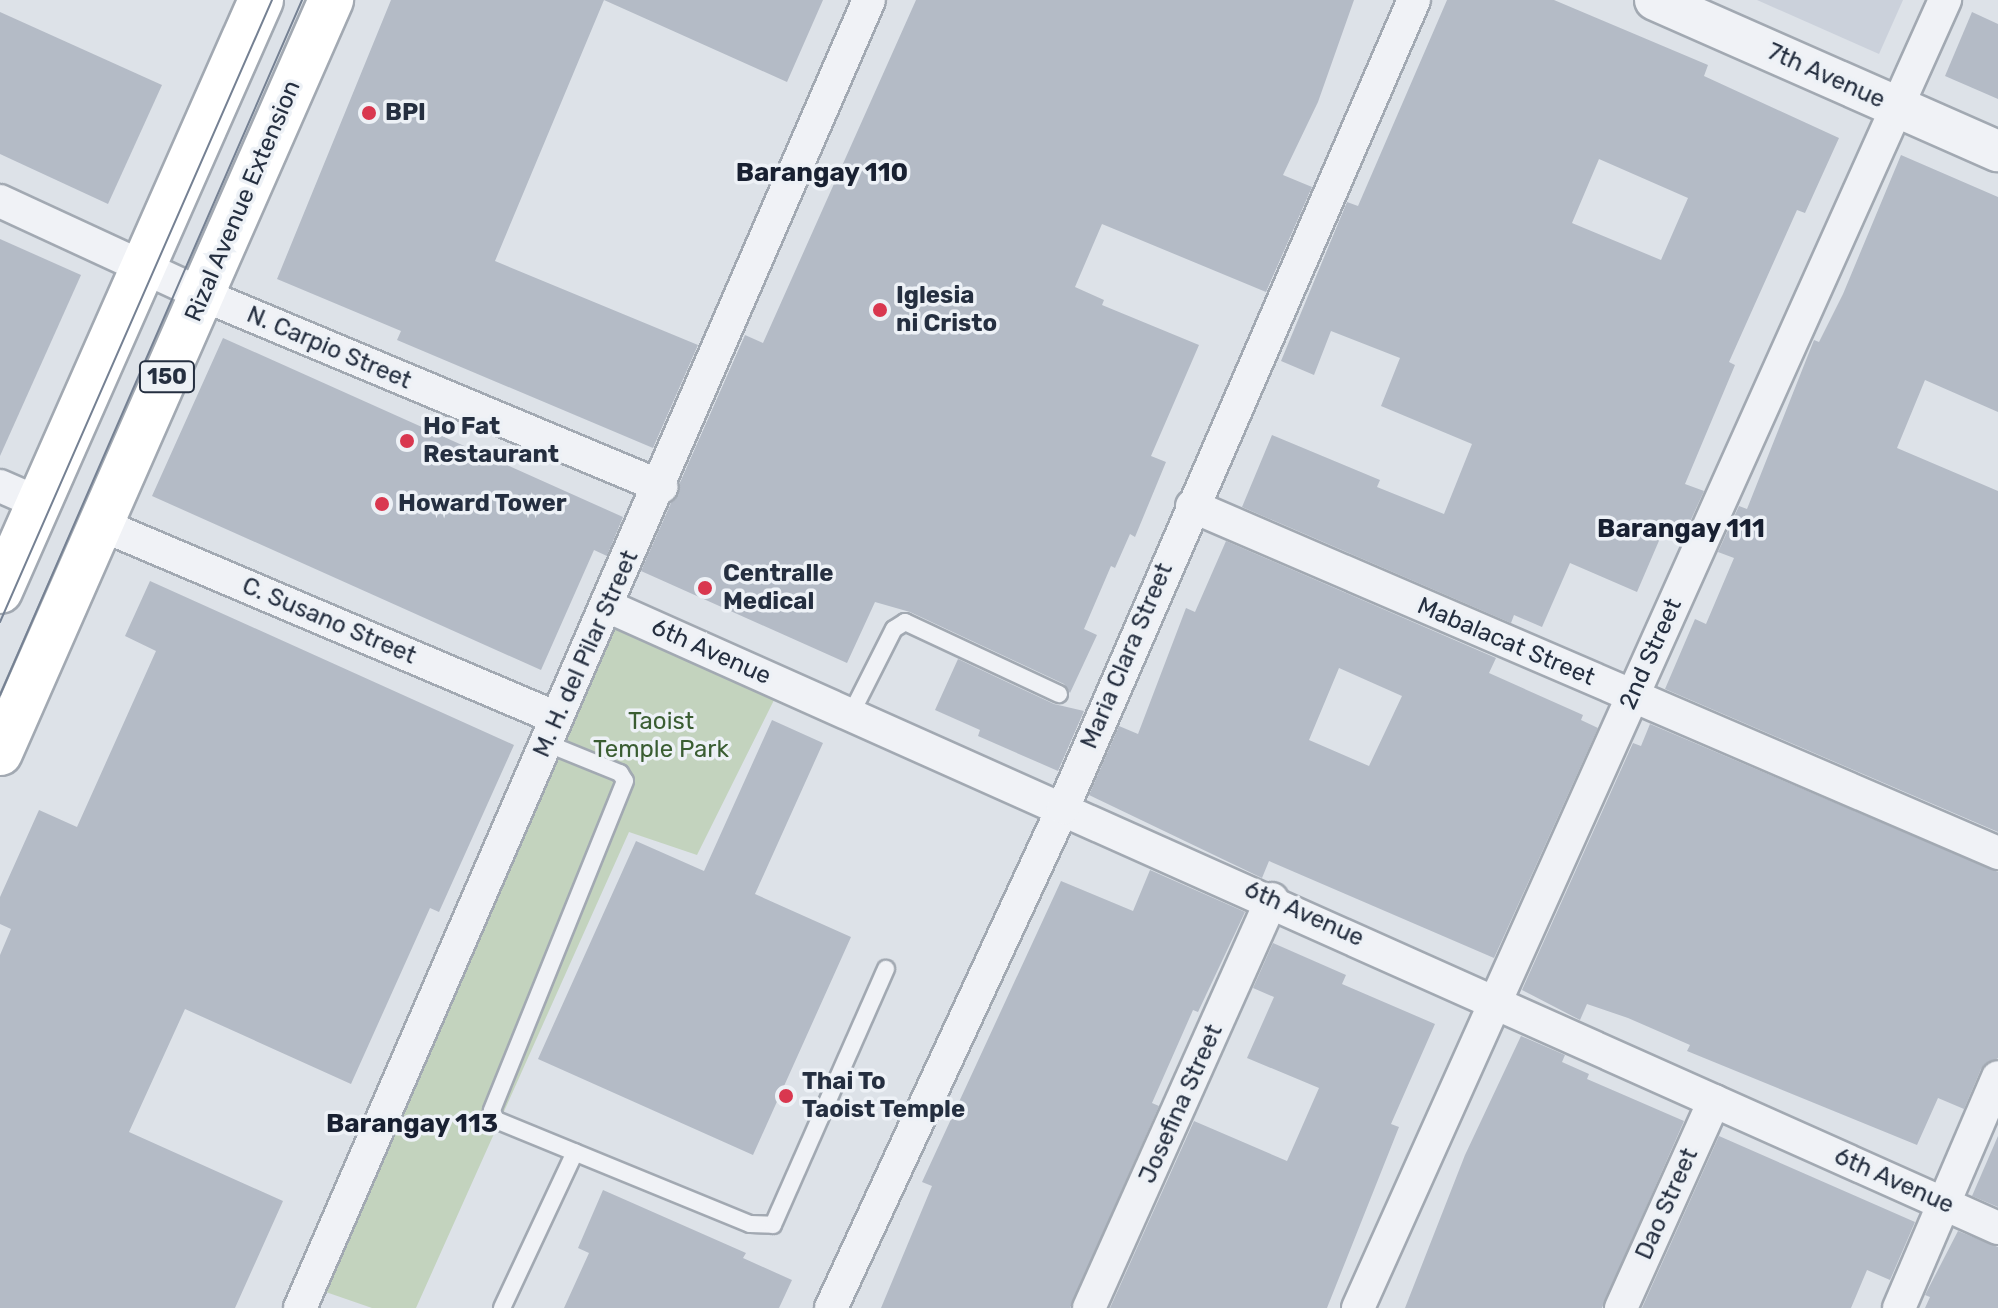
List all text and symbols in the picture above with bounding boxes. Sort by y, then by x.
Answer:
street label: 7th Avenue [1762,37,1890,115]
street label: Rizal Avenue Extension [179,76,307,326]
place label: BPI [385,99,426,127]
marker: BPI [360,104,378,122]
district label: Barangay 110 [735,157,909,189]
place label: Iglesia ni Cristo [896,282,997,338]
street label: N. Carpio Street [242,300,416,396]
marker: Iglesia ni Cristo [871,301,889,319]
road number: 150 [137,359,197,395]
place label: Ho Fat Restaurant [423,413,559,469]
marker: Ho Fat Restaurant [398,432,416,450]
place label: Howard Tower [398,490,567,518]
marker: Howard Tower [373,495,391,513]
district label: Barangay 111 [1597,513,1765,545]
street label: M. H. del Pilar Street [527,546,645,762]
street label: Maria Clara Street [1075,559,1179,753]
place label: Centralle Medical [723,560,833,616]
street label: C. Susano Street [238,571,420,671]
marker: Centralle Medical [694,577,716,599]
street label: Mabalacat Street [1413,592,1599,692]
street label: 2nd Street [1614,594,1688,714]
street label: 6th Avenue [646,613,776,691]
park label: Taoist Temple Park [593,708,729,764]
street label: 6th Avenue [1239,875,1369,953]
street label: Josefina Street [1133,1020,1229,1188]
place label: Thai To Taoist Temple [802,1068,966,1124]
marker: Thai To Taoist Temple [777,1087,795,1105]
district label: Barangay 113 [326,1108,498,1140]
street label: 6th Avenue [1829,1142,1959,1220]
street label: Dao Street [1630,1144,1704,1264]

